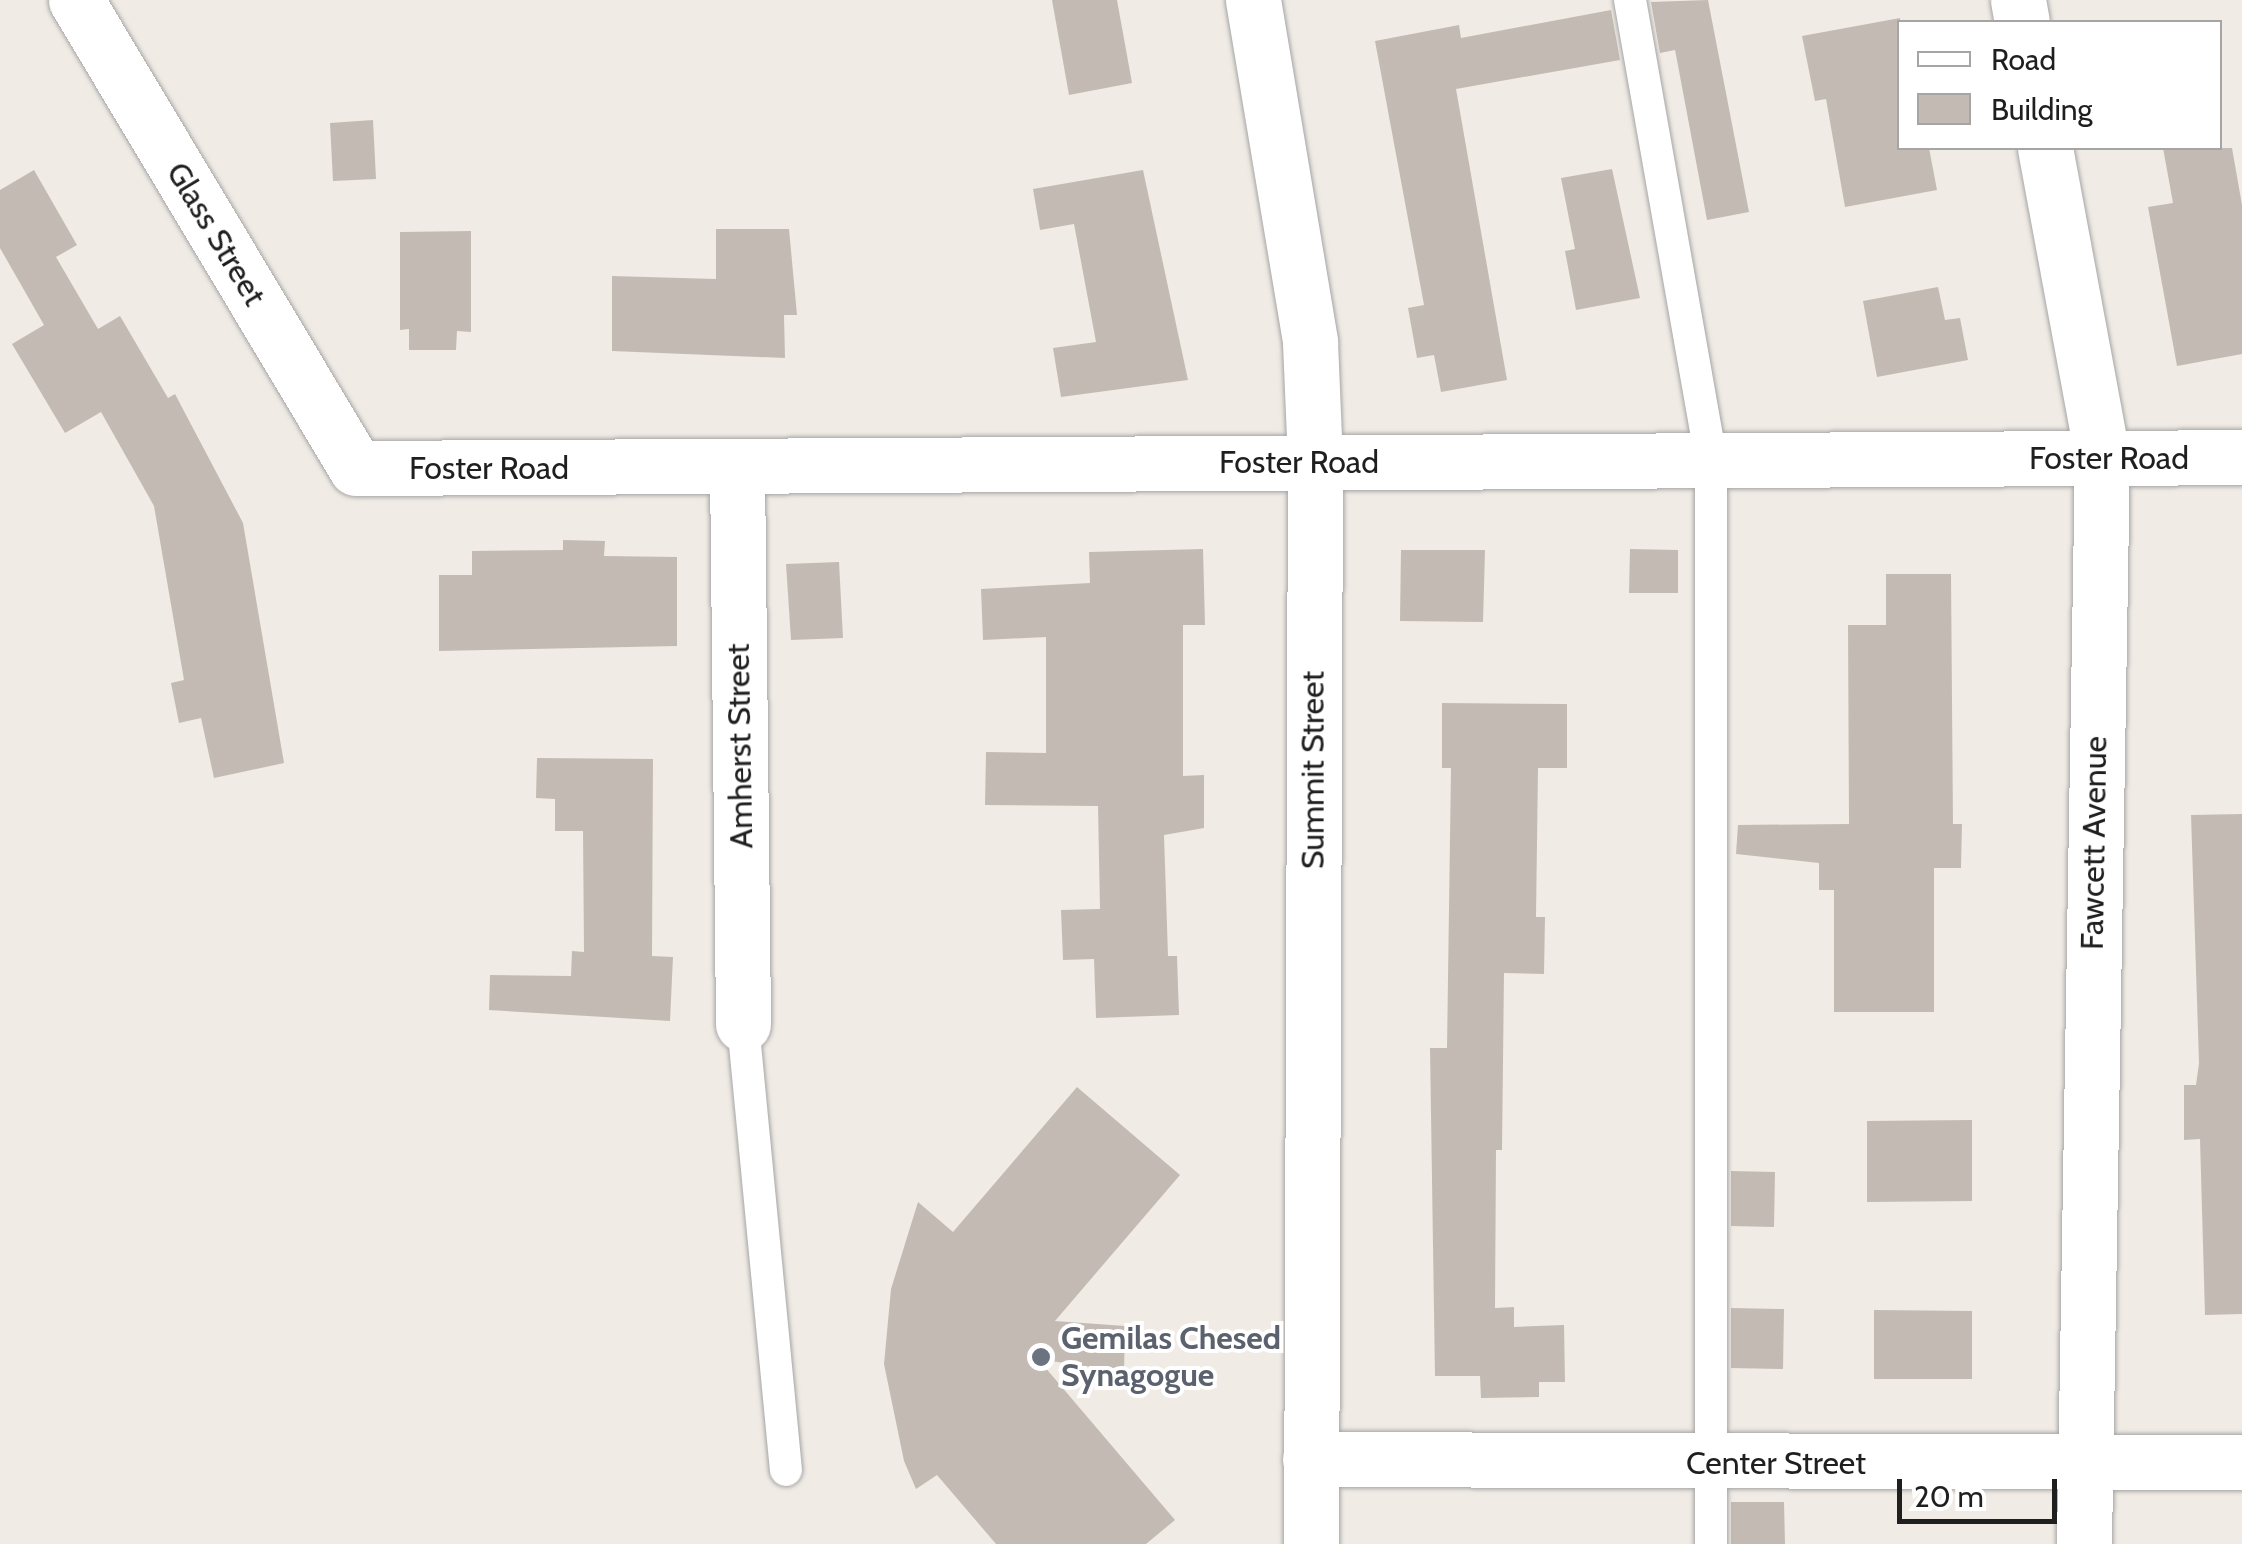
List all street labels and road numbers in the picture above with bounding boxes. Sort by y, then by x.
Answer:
street label: Glass Street [158,155,274,313]
street label: Foster Road [2029,439,2189,477]
street label: Foster Road [1219,443,1379,481]
street label: Foster Road [409,449,569,487]
street label: Amherst Street [719,643,761,849]
street label: Summit Street [1294,671,1332,869]
street label: Fawcett Avenue [2073,736,2115,950]
street label: Center Street [1686,1444,1866,1482]

